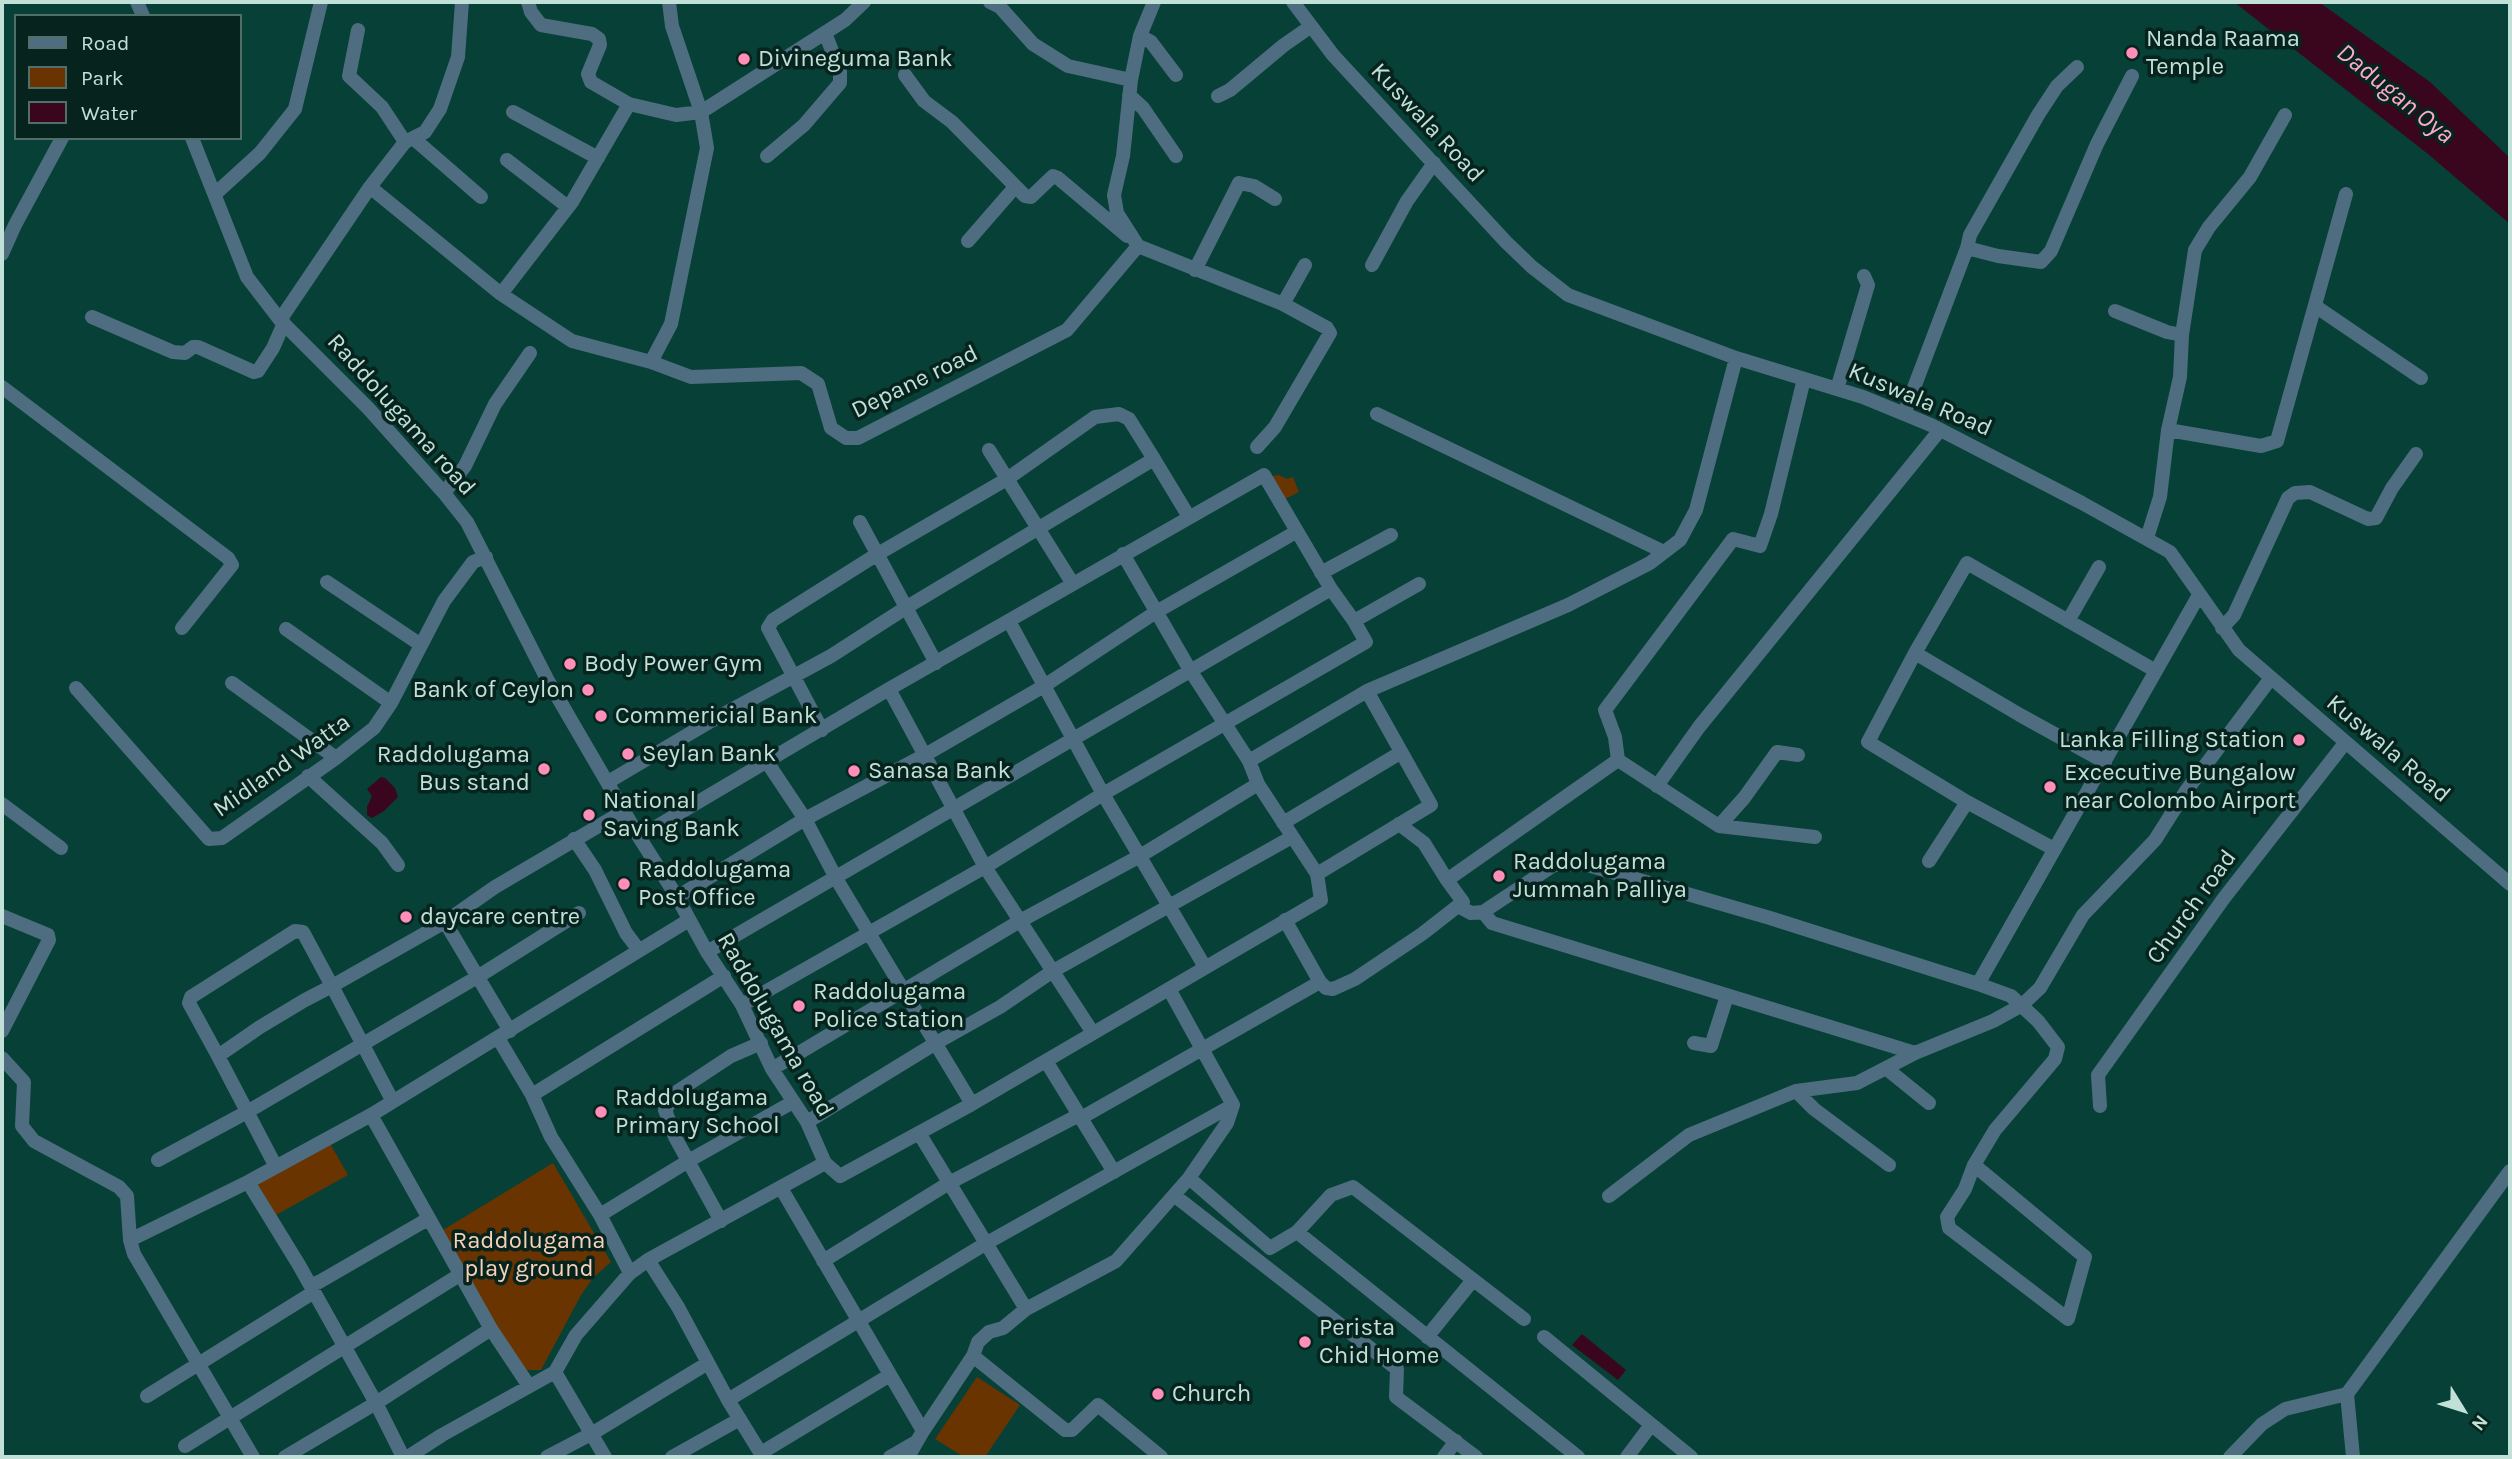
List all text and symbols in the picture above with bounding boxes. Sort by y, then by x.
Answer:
legend [14,14,242,140]
place label: Nanda Raama Temple [2146,25,2300,81]
text: Road [81,31,129,55]
water label: Dadugan Oya [2330,37,2460,151]
place label: Divineguma Bank [758,45,953,73]
marker: Nanda Raama Temple [2124,45,2140,61]
marker: Divineguma Bank [736,51,752,67]
street label: Kuswala Road [1364,57,1490,189]
text: Park [81,66,124,90]
text: Water [81,101,137,125]
street label: Raddolugama road [321,328,481,502]
street label: Depane road [847,339,983,425]
street label: Kuswala Road [1844,357,1996,443]
place label: Body Power Gym [584,650,763,678]
marker: Body Power Gym [562,656,578,672]
place label: Bank of Ceylon [413,676,574,704]
marker: Bank of Ceylon [580,682,596,698]
street label: Kuswala Road [2320,689,2456,809]
place label: Commericial Bank [615,702,817,730]
street label: Midland Watta [208,708,356,824]
marker: Commericial Bank [593,708,609,724]
place label: Lanka Filling Station [2059,726,2285,754]
marker: Lanka Filling Station [2291,732,2307,748]
place label: Seylan Bank [642,740,776,768]
place label: Raddolugama Bus stand [377,741,530,797]
marker: Seylan Bank [620,746,636,762]
place label: Sanasa Bank [868,757,1011,785]
place label: Excecutive Bungalow near Colombo Airport [2064,759,2296,815]
marker: Raddolugama Bus stand [536,761,552,777]
marker: Sanasa Bank [846,763,862,779]
marker: Excecutive Bungalow near Colombo Airport [2042,779,2058,795]
place label: National Saving Bank [603,787,740,843]
marker: National Saving Bank [581,807,597,823]
street label: Church road [2141,844,2243,970]
place label: Raddolugama Jummah Palliya [1513,848,1687,904]
place label: Raddolugama Post Office [638,856,791,912]
marker: Raddolugama Jummah Palliya [1491,868,1507,884]
marker: Raddolugama Post Office [616,876,632,892]
place label: daycare centre [420,903,580,931]
marker: daycare centre [398,909,414,925]
street label: Raddolugama road [711,928,839,1122]
place label: Raddolugama Police Station [813,978,966,1034]
marker: Raddolugama Police Station [791,998,807,1014]
place label: Raddolugama Primary School [615,1084,780,1140]
marker: Raddolugama Primary School [593,1104,609,1120]
park label: Raddolugama play ground [452,1227,606,1283]
place label: Perista Chid Home [1319,1314,1439,1370]
marker: Perista Chid Home [1297,1334,1313,1350]
north arrow [2428,1375,2498,1445]
place label: Church [1172,1380,1251,1408]
marker: Church [1150,1386,1166,1402]
text: N [2467,1411,2492,1435]

